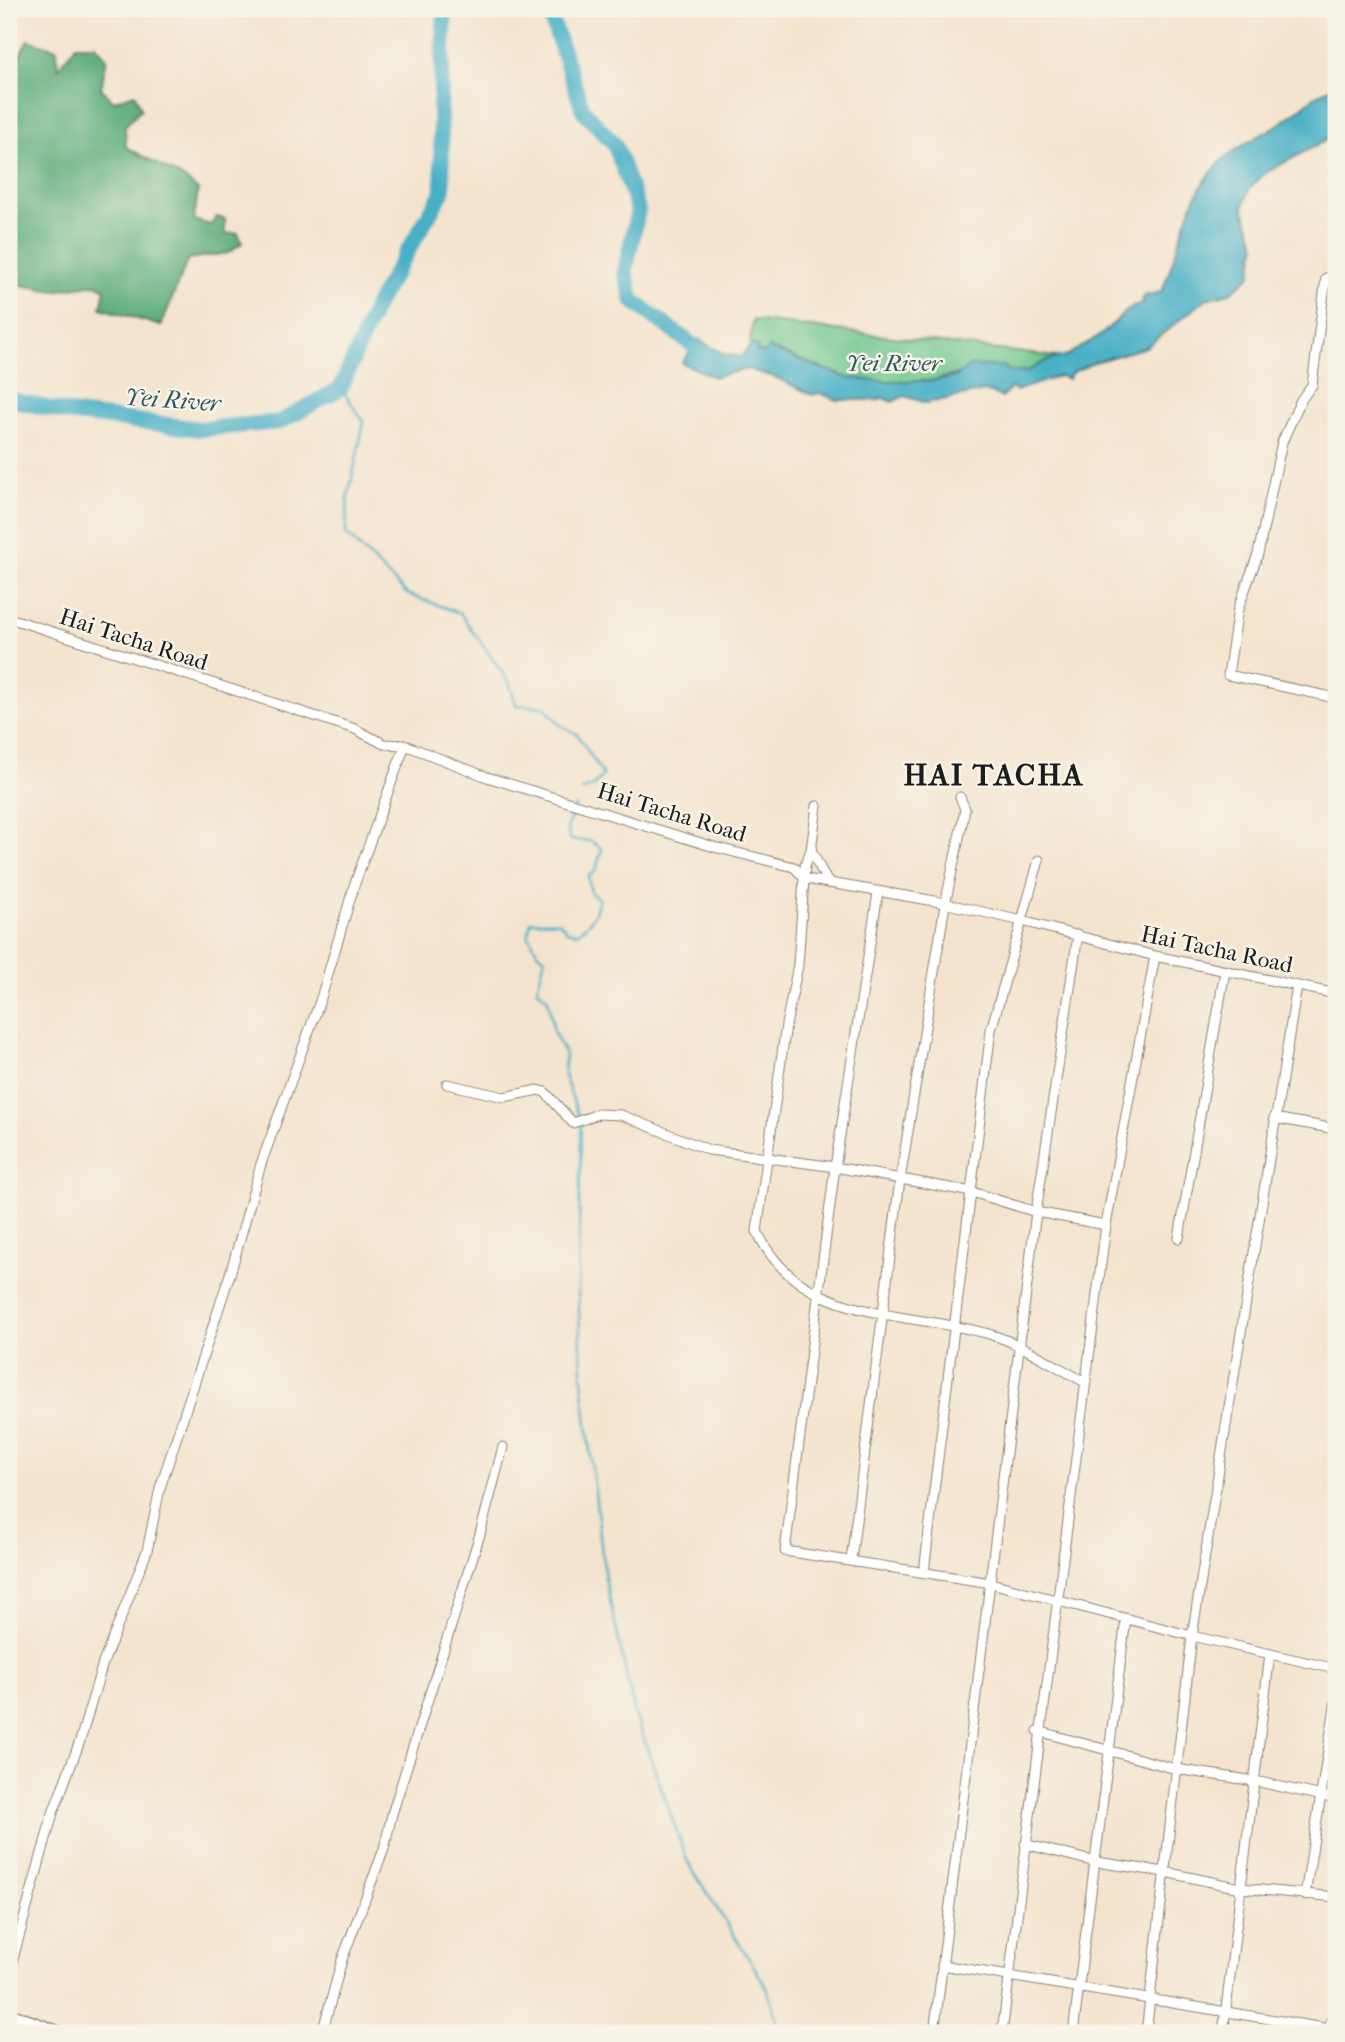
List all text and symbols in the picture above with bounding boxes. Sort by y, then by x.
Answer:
water label: Yei River [846,349,944,377]
water label: Yei River [124,383,224,417]
street label: Hai Tacha Road [56,603,212,676]
district label: HAI TACHA [904,758,1084,793]
street label: Hai Tacha Road [594,777,750,848]
street label: Hai Tacha Road [1139,920,1296,979]

